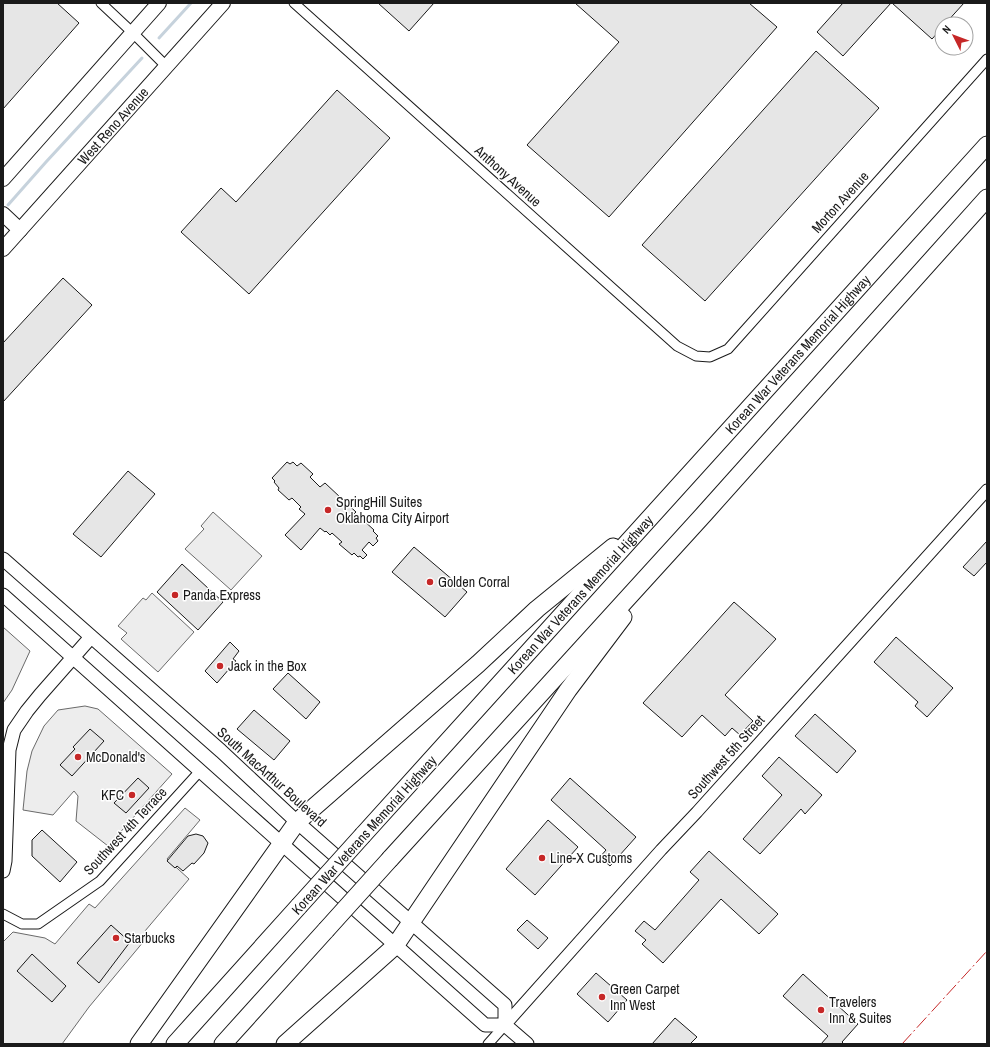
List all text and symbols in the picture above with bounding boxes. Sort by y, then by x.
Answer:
north arrow [934,16,974,56]
text: N [939,22,954,36]
street label: West Reno Avenue [74,83,152,169]
street label: Anthony Avenue [470,141,545,211]
street label: Morton Avenue [808,167,872,237]
street label: Korean War Veterans Memorial Highway [721,271,874,438]
place label: SpringHill Suites Oklahoma City Airport [336,493,449,527]
marker: SpringHill Suites Oklahoma City Airport [323,505,333,515]
street label: Korean War Veterans Memorial Highway [504,511,657,678]
place label: Golden Corral [438,573,509,591]
marker: Golden Corral [425,577,435,587]
place label: Panda Express [183,586,261,604]
marker: Panda Express [170,590,180,600]
place label: Jack in the Box [228,657,307,675]
marker: Jack in the Box [215,661,225,671]
street label: Southwest 5th Street [684,711,768,803]
street label: South MacArthur Boulevard [214,723,330,831]
place label: McDonald's [86,748,146,766]
street label: Korean War Veterans Memorial Highway [288,751,441,918]
marker: McDonald's [73,752,83,762]
street label: Southwest 4th Terrace [80,783,170,879]
place label: KFC [101,786,124,804]
marker: KFC [127,790,137,800]
place label: Line-X Customs [550,849,633,867]
marker: Line-X Customs [537,853,547,863]
place label: Starbucks [124,929,175,947]
marker: Starbucks [111,933,121,943]
place label: Green Carpet Inn West [610,980,680,1014]
marker: Green Carpet Inn West [597,992,607,1002]
place label: Travelers Inn & Suites [829,993,892,1027]
marker: Travelers Inn & Suites [816,1005,826,1015]

